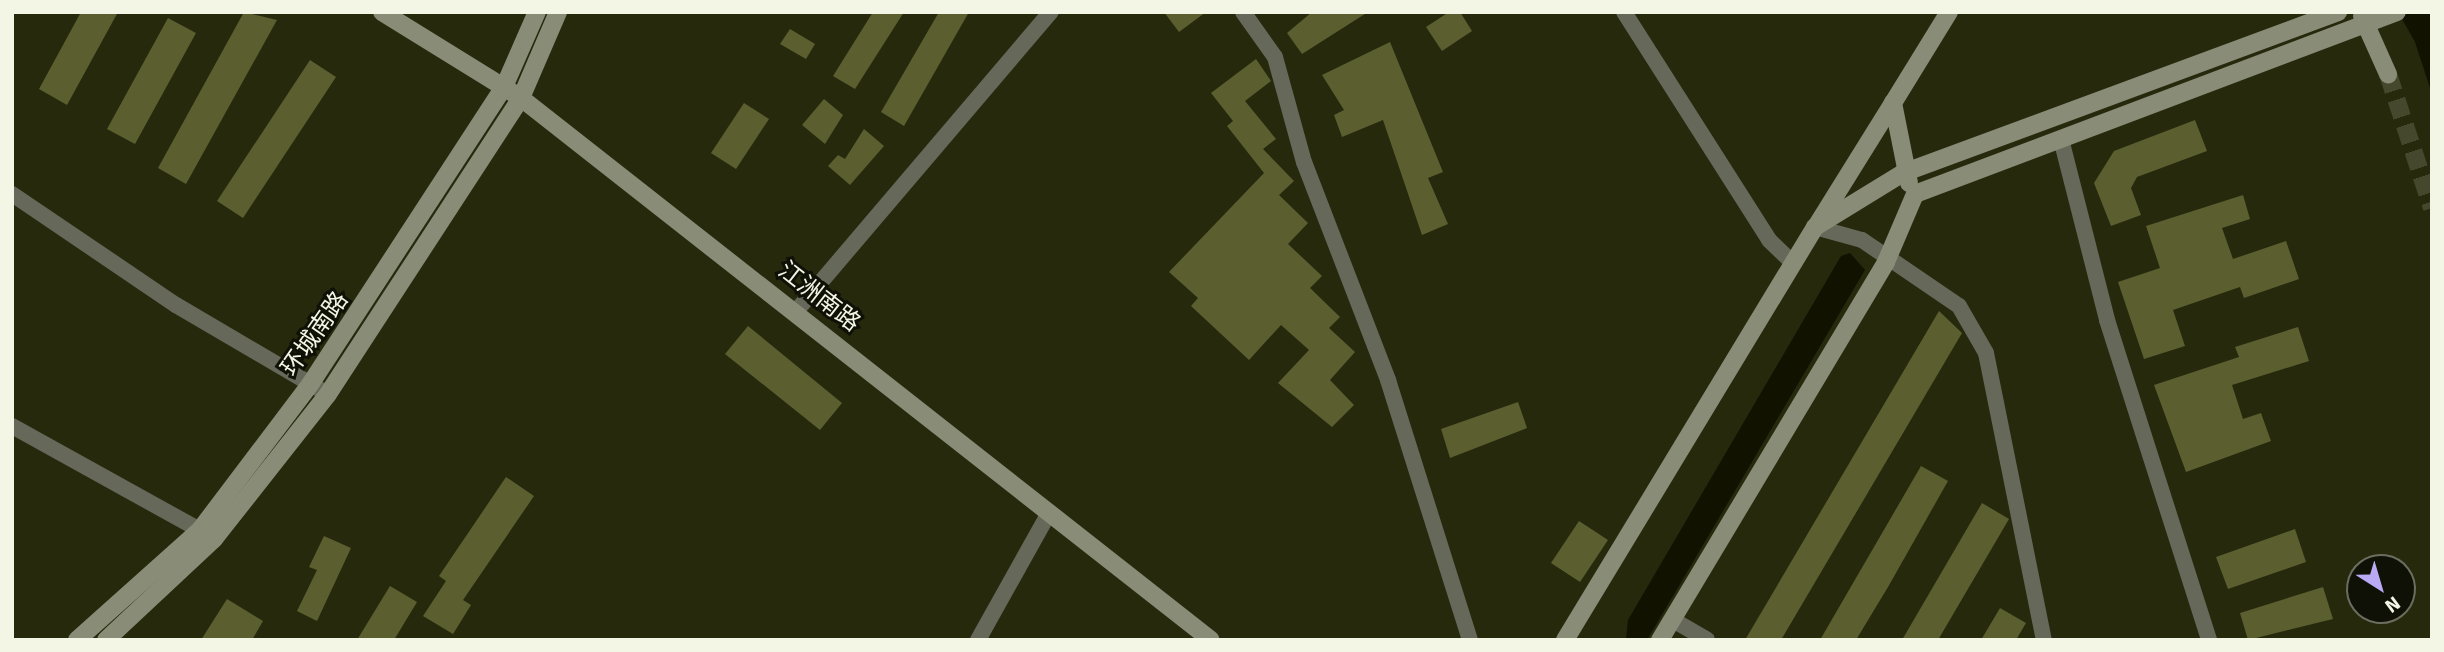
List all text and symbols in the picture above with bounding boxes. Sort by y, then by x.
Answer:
street label: 江洲南路 [772,256,866,338]
street label: 环城南路 [276,286,354,382]
north arrow [2346,554,2416,624]
text: N [2380,591,2405,618]

